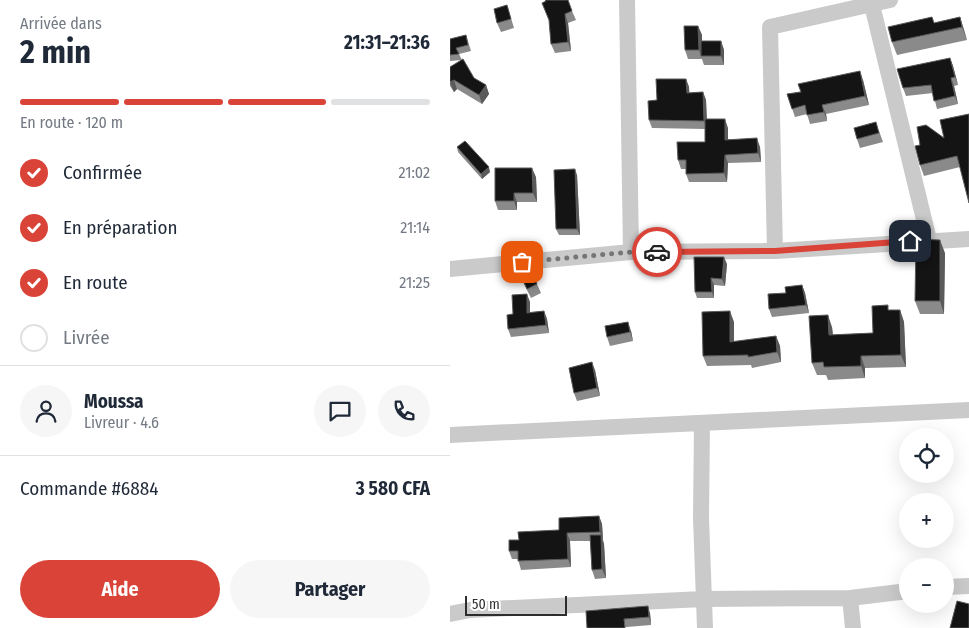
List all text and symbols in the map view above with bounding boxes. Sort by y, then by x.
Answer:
text: Arrivée dans [20,14,102,33]
text: 21:31–21:36 [344,31,430,54]
text: 2 min [20,33,91,71]
text: En route · 120 m [20,113,123,132]
icon: check [20,159,48,187]
text: Confirmée [63,161,142,184]
text: 21:02 [398,163,430,182]
icon: check [20,214,48,242]
text: En préparation [63,216,177,239]
text: 21:14 [400,218,430,237]
pin [889,220,931,262]
courier [632,227,682,277]
icon: home [896,227,924,255]
icon: car [643,238,671,266]
pin [501,241,543,283]
icon: bag [508,248,536,276]
icon: check [20,269,48,297]
text: En route [63,271,128,294]
text: 21:25 [399,273,430,292]
text: Livrée [63,326,110,349]
button: person [20,385,72,437]
button: chat [314,385,366,437]
button: phone [378,385,430,437]
text: Moussa [84,390,144,413]
text: Livreur · 4.6 [84,413,159,432]
map controls [899,428,954,613]
button: locate [899,428,954,483]
text: Commande #6884 [20,477,158,500]
text: 3 580 CFA [356,477,430,500]
button: + [899,493,954,548]
button: − [899,558,954,613]
button: Aide [20,560,220,618]
button: Partager [230,560,430,618]
scale bar [465,593,568,616]
text: 50 m [472,596,500,613]

